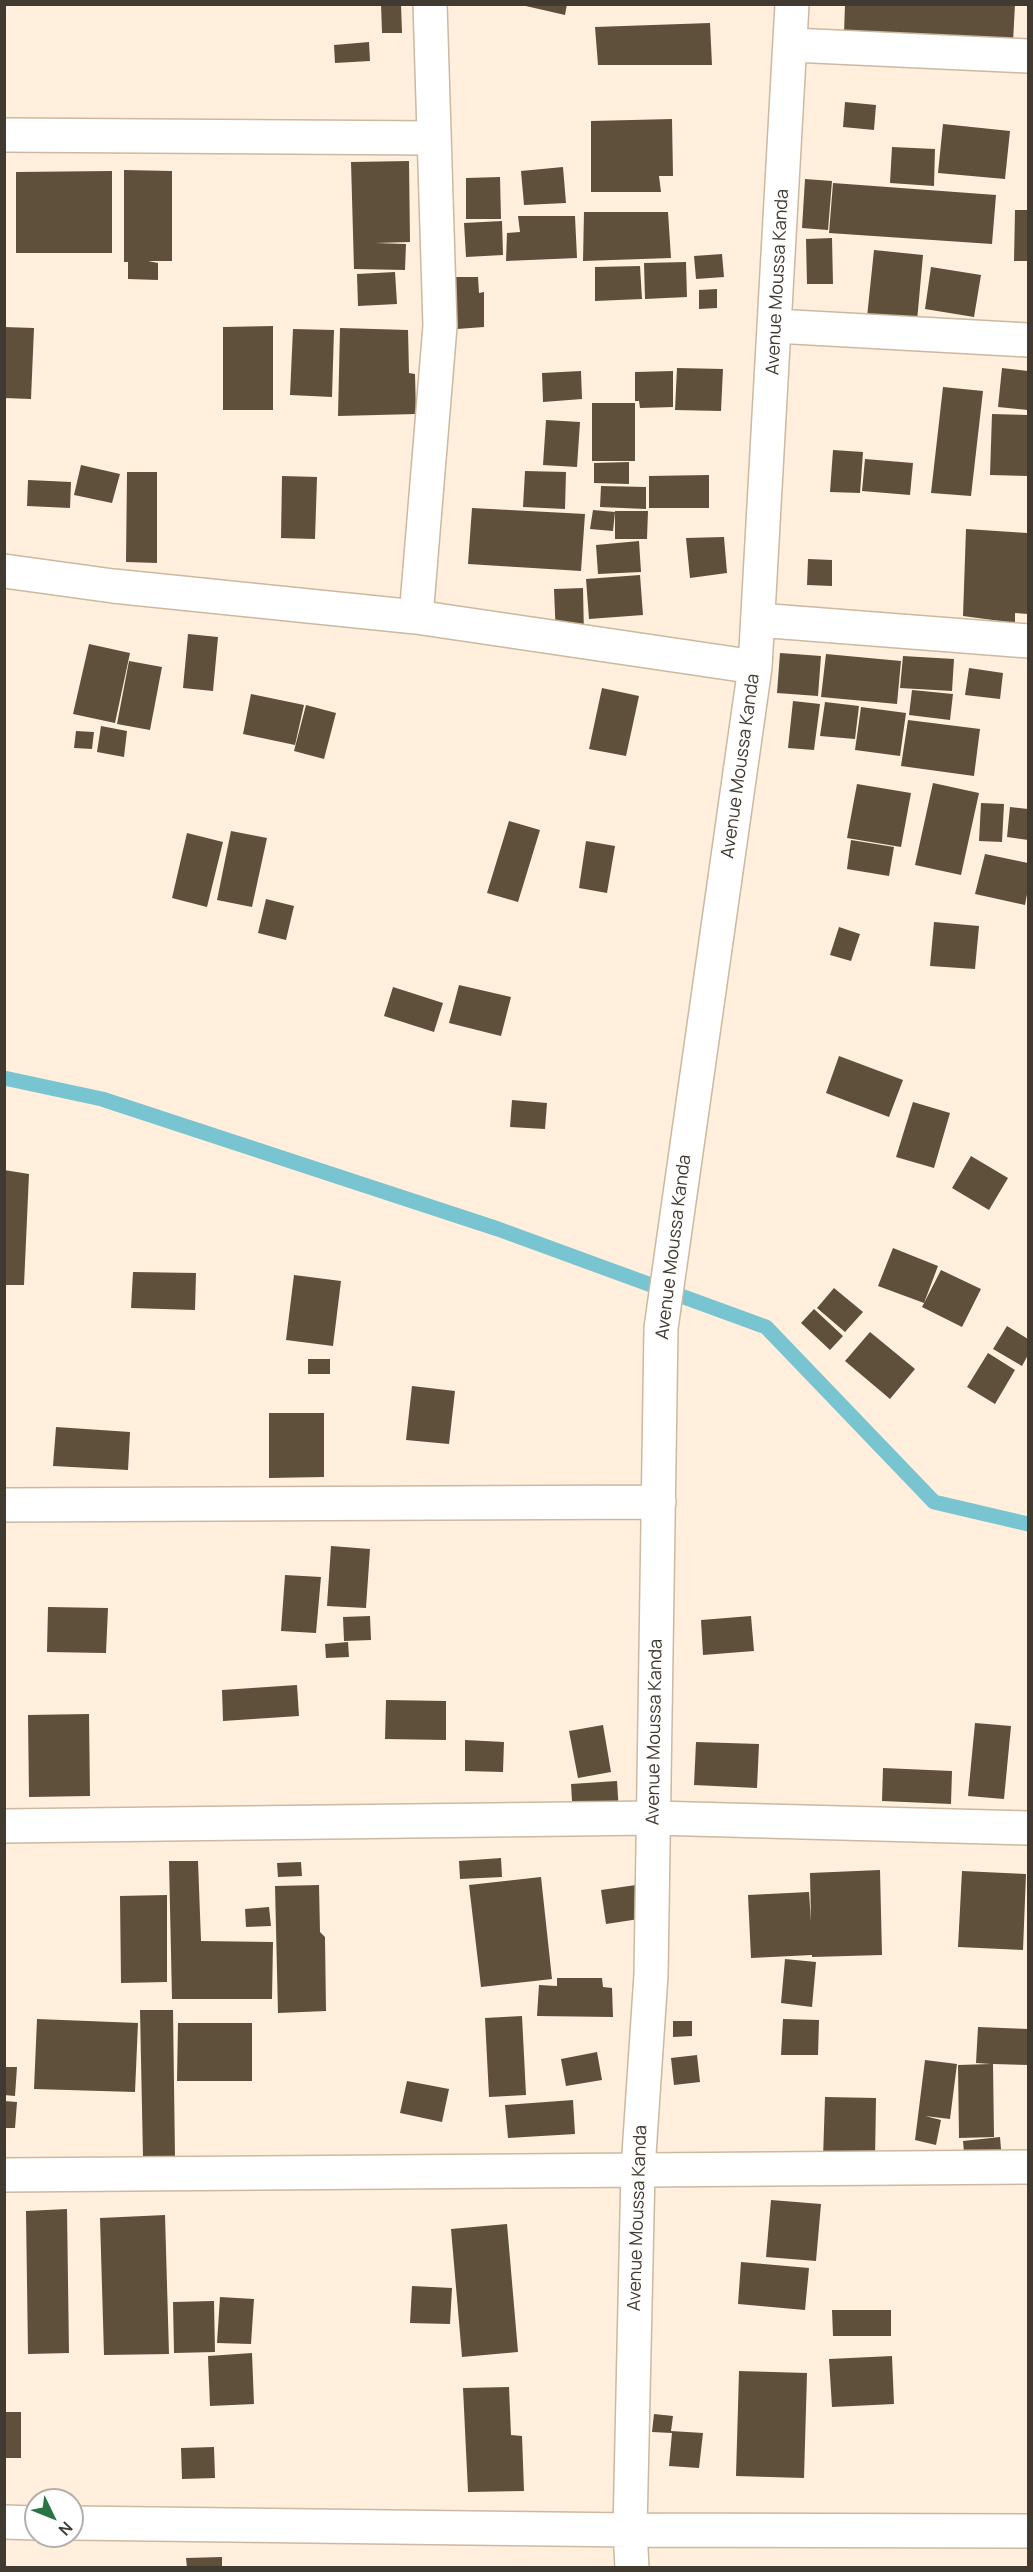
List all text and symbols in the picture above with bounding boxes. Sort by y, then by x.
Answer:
street label: Avenue Moussa Kanda [762,188,794,376]
street label: Avenue Moussa Kanda [717,672,765,860]
street label: Avenue Moussa Kanda [652,1153,696,1341]
street label: Avenue Moussa Kanda [643,1639,667,1825]
street label: Avenue Moussa Kanda [624,2125,652,2311]
north arrow [24,2488,84,2548]
text: N [54,2517,78,2541]

